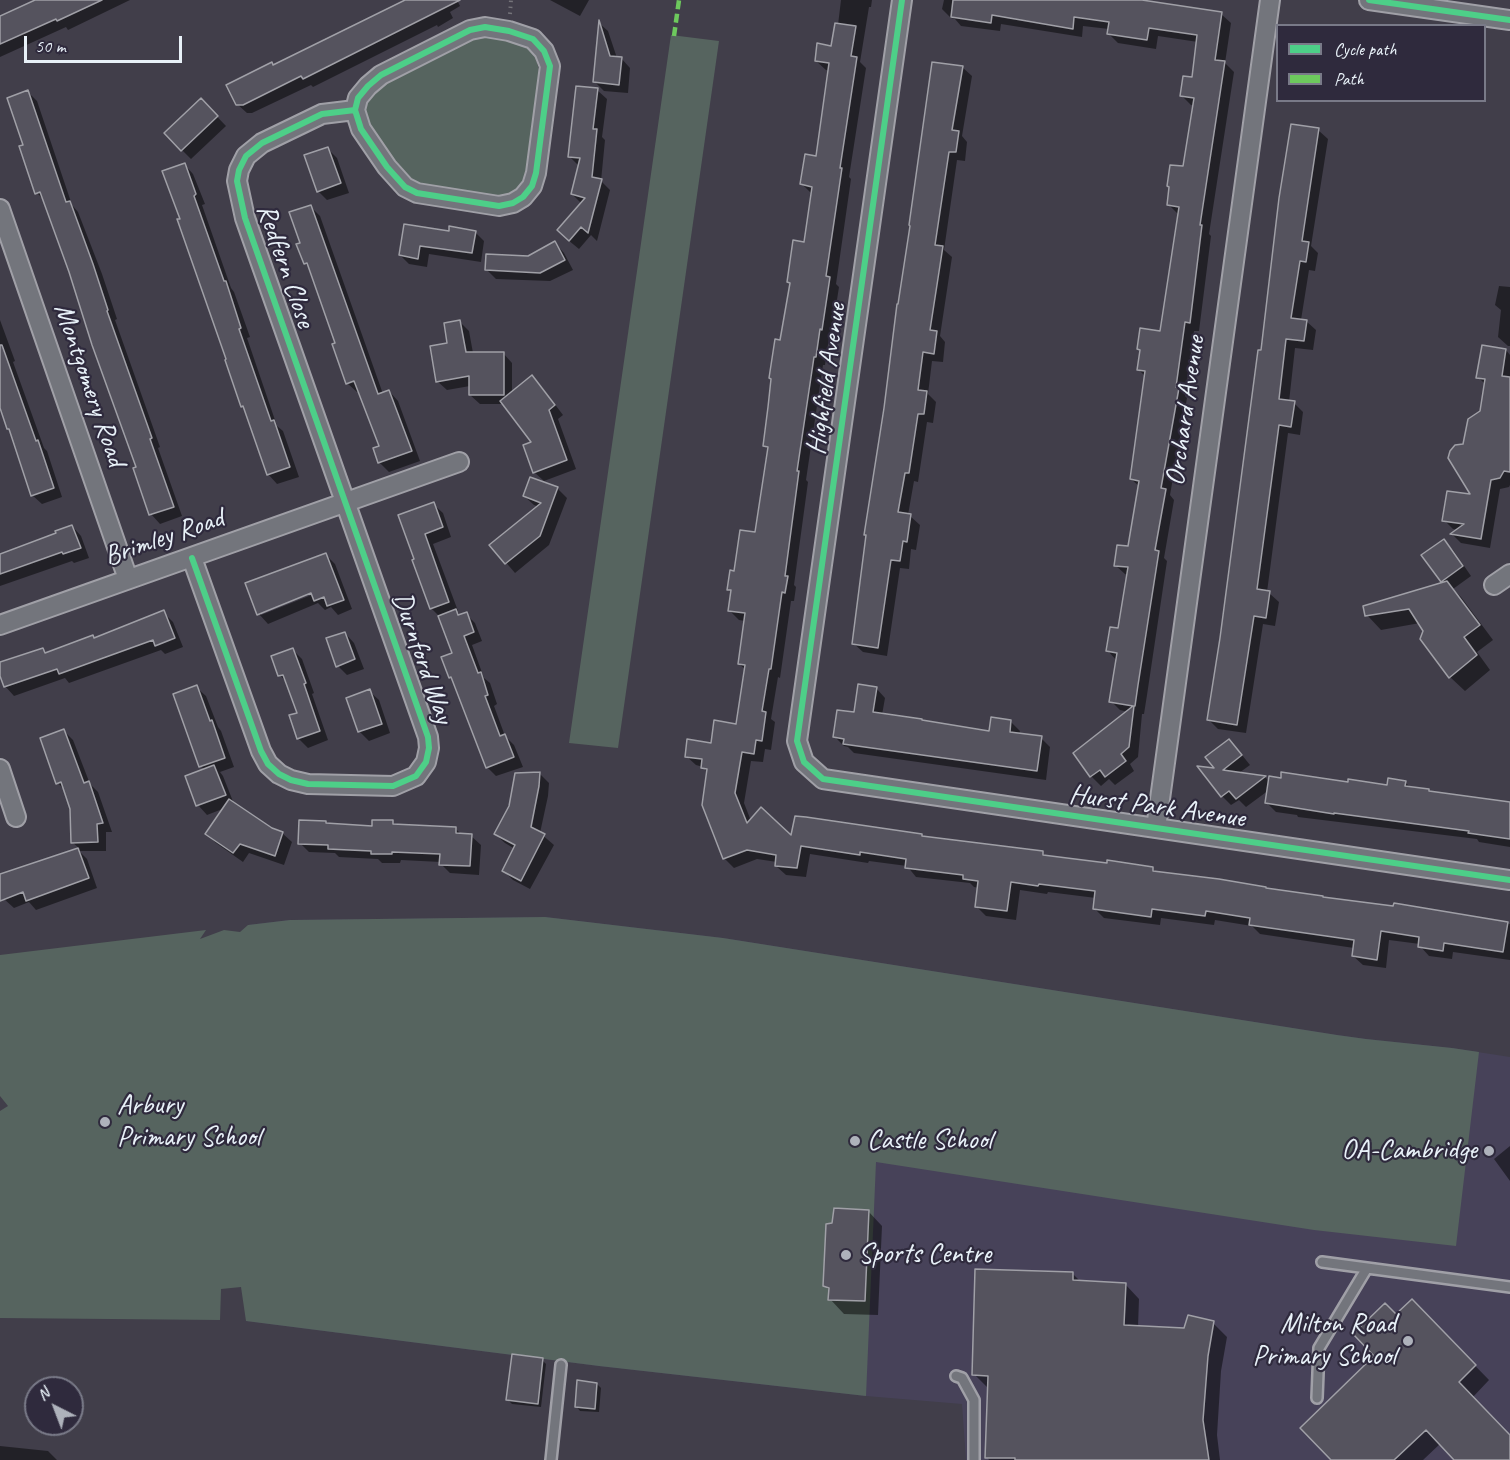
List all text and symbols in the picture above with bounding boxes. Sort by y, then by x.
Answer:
scale bar [27,24,184,62]
legend [1276,24,1486,102]
text: 50 m [35,35,66,57]
text: Cycle path [1334,38,1396,60]
text: Path [1334,68,1364,90]
street label: Redfern Close [248,200,322,332]
street label: Montgomery Road [45,299,133,471]
street label: Highfield Avenue [800,301,854,457]
street label: Orchard Avenue [1159,334,1213,488]
street label: Brimley Road [100,502,228,574]
street label: Durnford Way [384,588,460,728]
street label: Hurst Park Avenue [1067,778,1247,836]
place label: Arbury Primary School [117,1089,260,1155]
marker: Arbury Primary School [98,1115,112,1129]
place label: Castle School [867,1124,992,1158]
marker: Castle School [848,1134,862,1148]
place label: OA-Cambridge [1341,1134,1477,1168]
marker: OA-Cambridge [1482,1144,1496,1158]
place label: Sports Centre [858,1238,991,1272]
marker: Sports Centre [839,1248,853,1262]
place label: Milton Road Primary School [1253,1308,1396,1374]
marker: Milton Road Primary School [1401,1334,1415,1348]
north arrow [24,1376,84,1436]
text: N [33,1383,54,1405]

